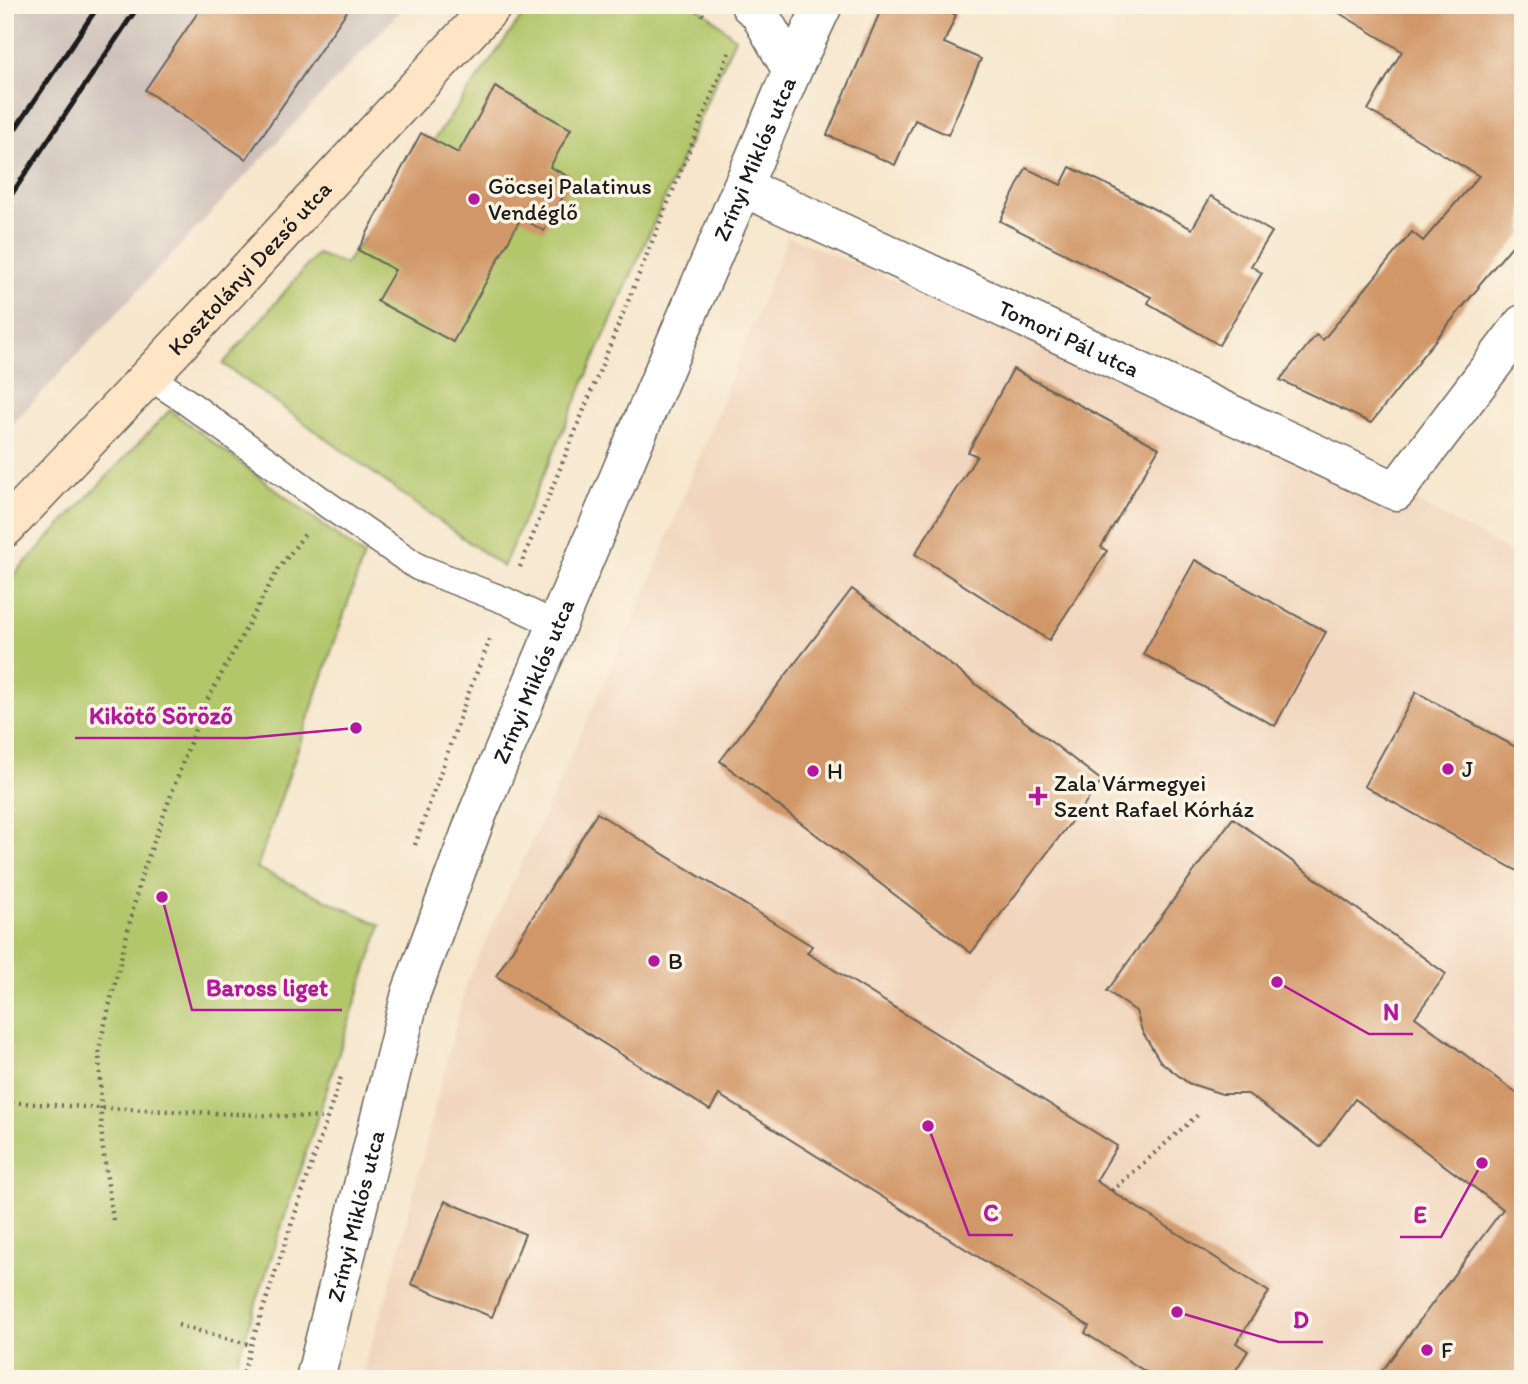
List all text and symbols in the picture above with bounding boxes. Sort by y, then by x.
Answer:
street label: Zrínyi Miklós utca [707,72,802,245]
place label: Göcsej Palatinus Vendéglő [488,172,652,226]
street label: Kosztolányi Dezső utca [162,175,337,361]
marker: Göcsej Palatinus Vendéglő [466,191,482,207]
street label: Tomori Pál utca [994,293,1144,383]
street label: Zrínyi Miklós utca [486,594,580,767]
callout: Kikötő Söröző [75,693,247,738]
text: Kikötő Söröző [89,701,233,730]
place label: J [1462,755,1473,783]
place label: H [827,757,843,785]
marker: J [1440,761,1456,777]
marker: H [805,763,821,779]
place label: Zala Vármegyei Szent Rafael Kórház [1054,769,1254,823]
marker: Zala Vármegyei Szent Rafael Kórház [1028,786,1048,806]
place label: B [668,947,683,975]
marker: B [646,953,662,969]
callout: Baross liget [192,965,342,1010]
text: Baross liget [206,973,328,1003]
callout: N [1369,989,1413,1034]
text: N [1383,997,1399,1026]
street label: Zrínyi Miklós utca [321,1127,390,1305]
callout: C [969,1190,1013,1235]
callout: E [1400,1192,1441,1237]
text: C [983,1198,999,1227]
text: E [1413,1200,1427,1229]
callout: D [1279,1297,1323,1342]
text: D [1293,1305,1309,1334]
place label: F [1441,1336,1453,1364]
marker: F [1419,1342,1435,1358]

